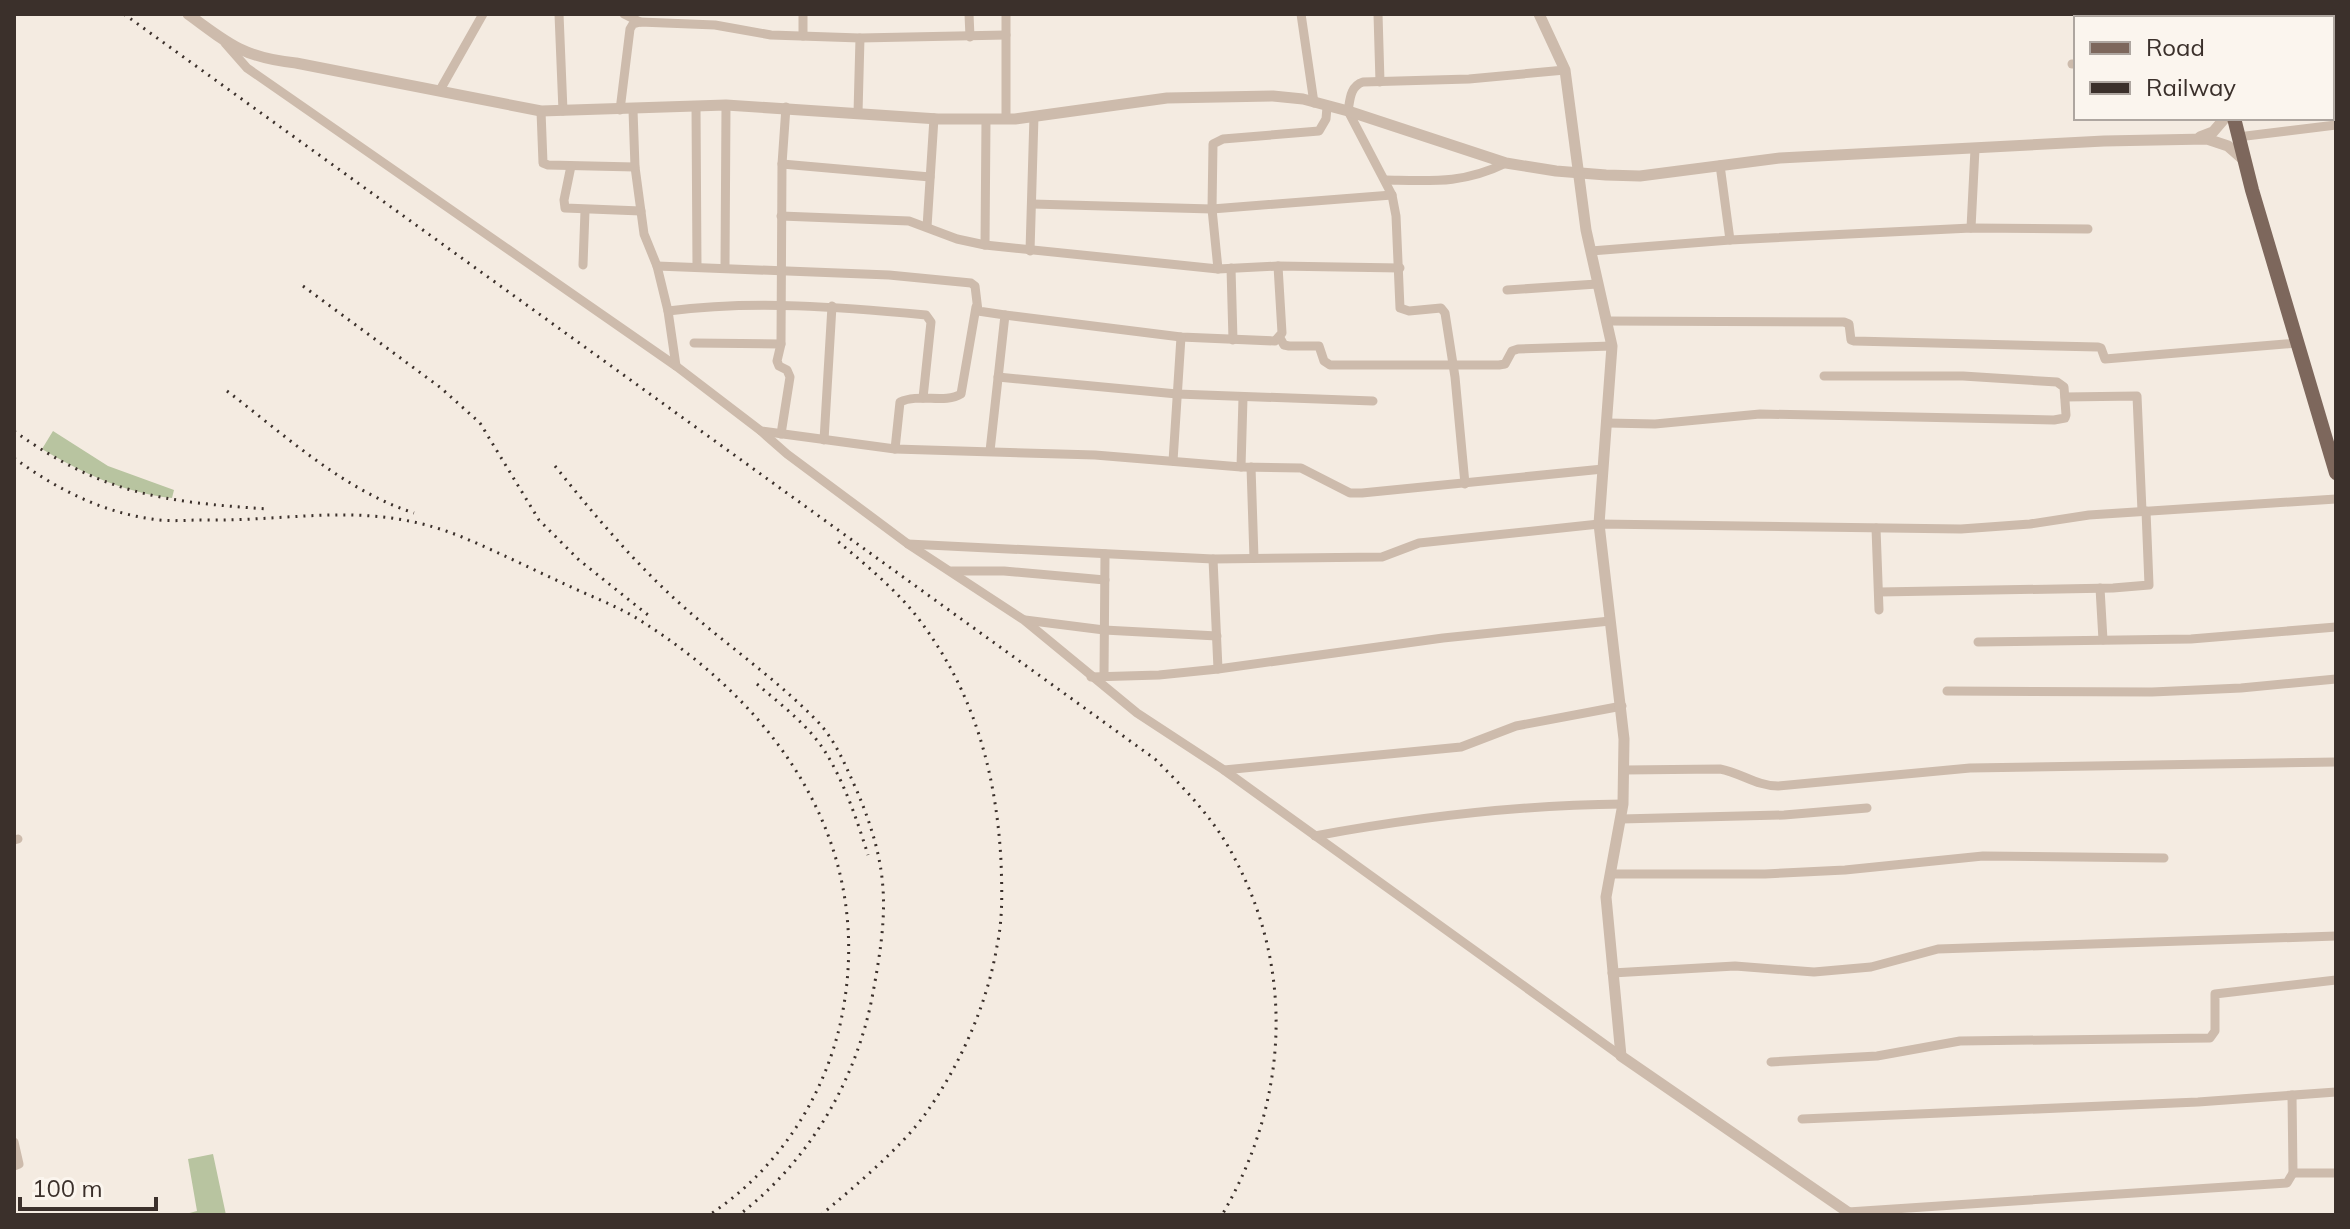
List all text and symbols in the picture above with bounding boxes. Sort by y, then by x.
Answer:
legend [2074,16,2334,120]
text: Road [2146,32,2205,62]
text: Railway [2146,72,2236,102]
scale bar [20,1161,156,1211]
text: 100 m [32,1173,103,1203]

